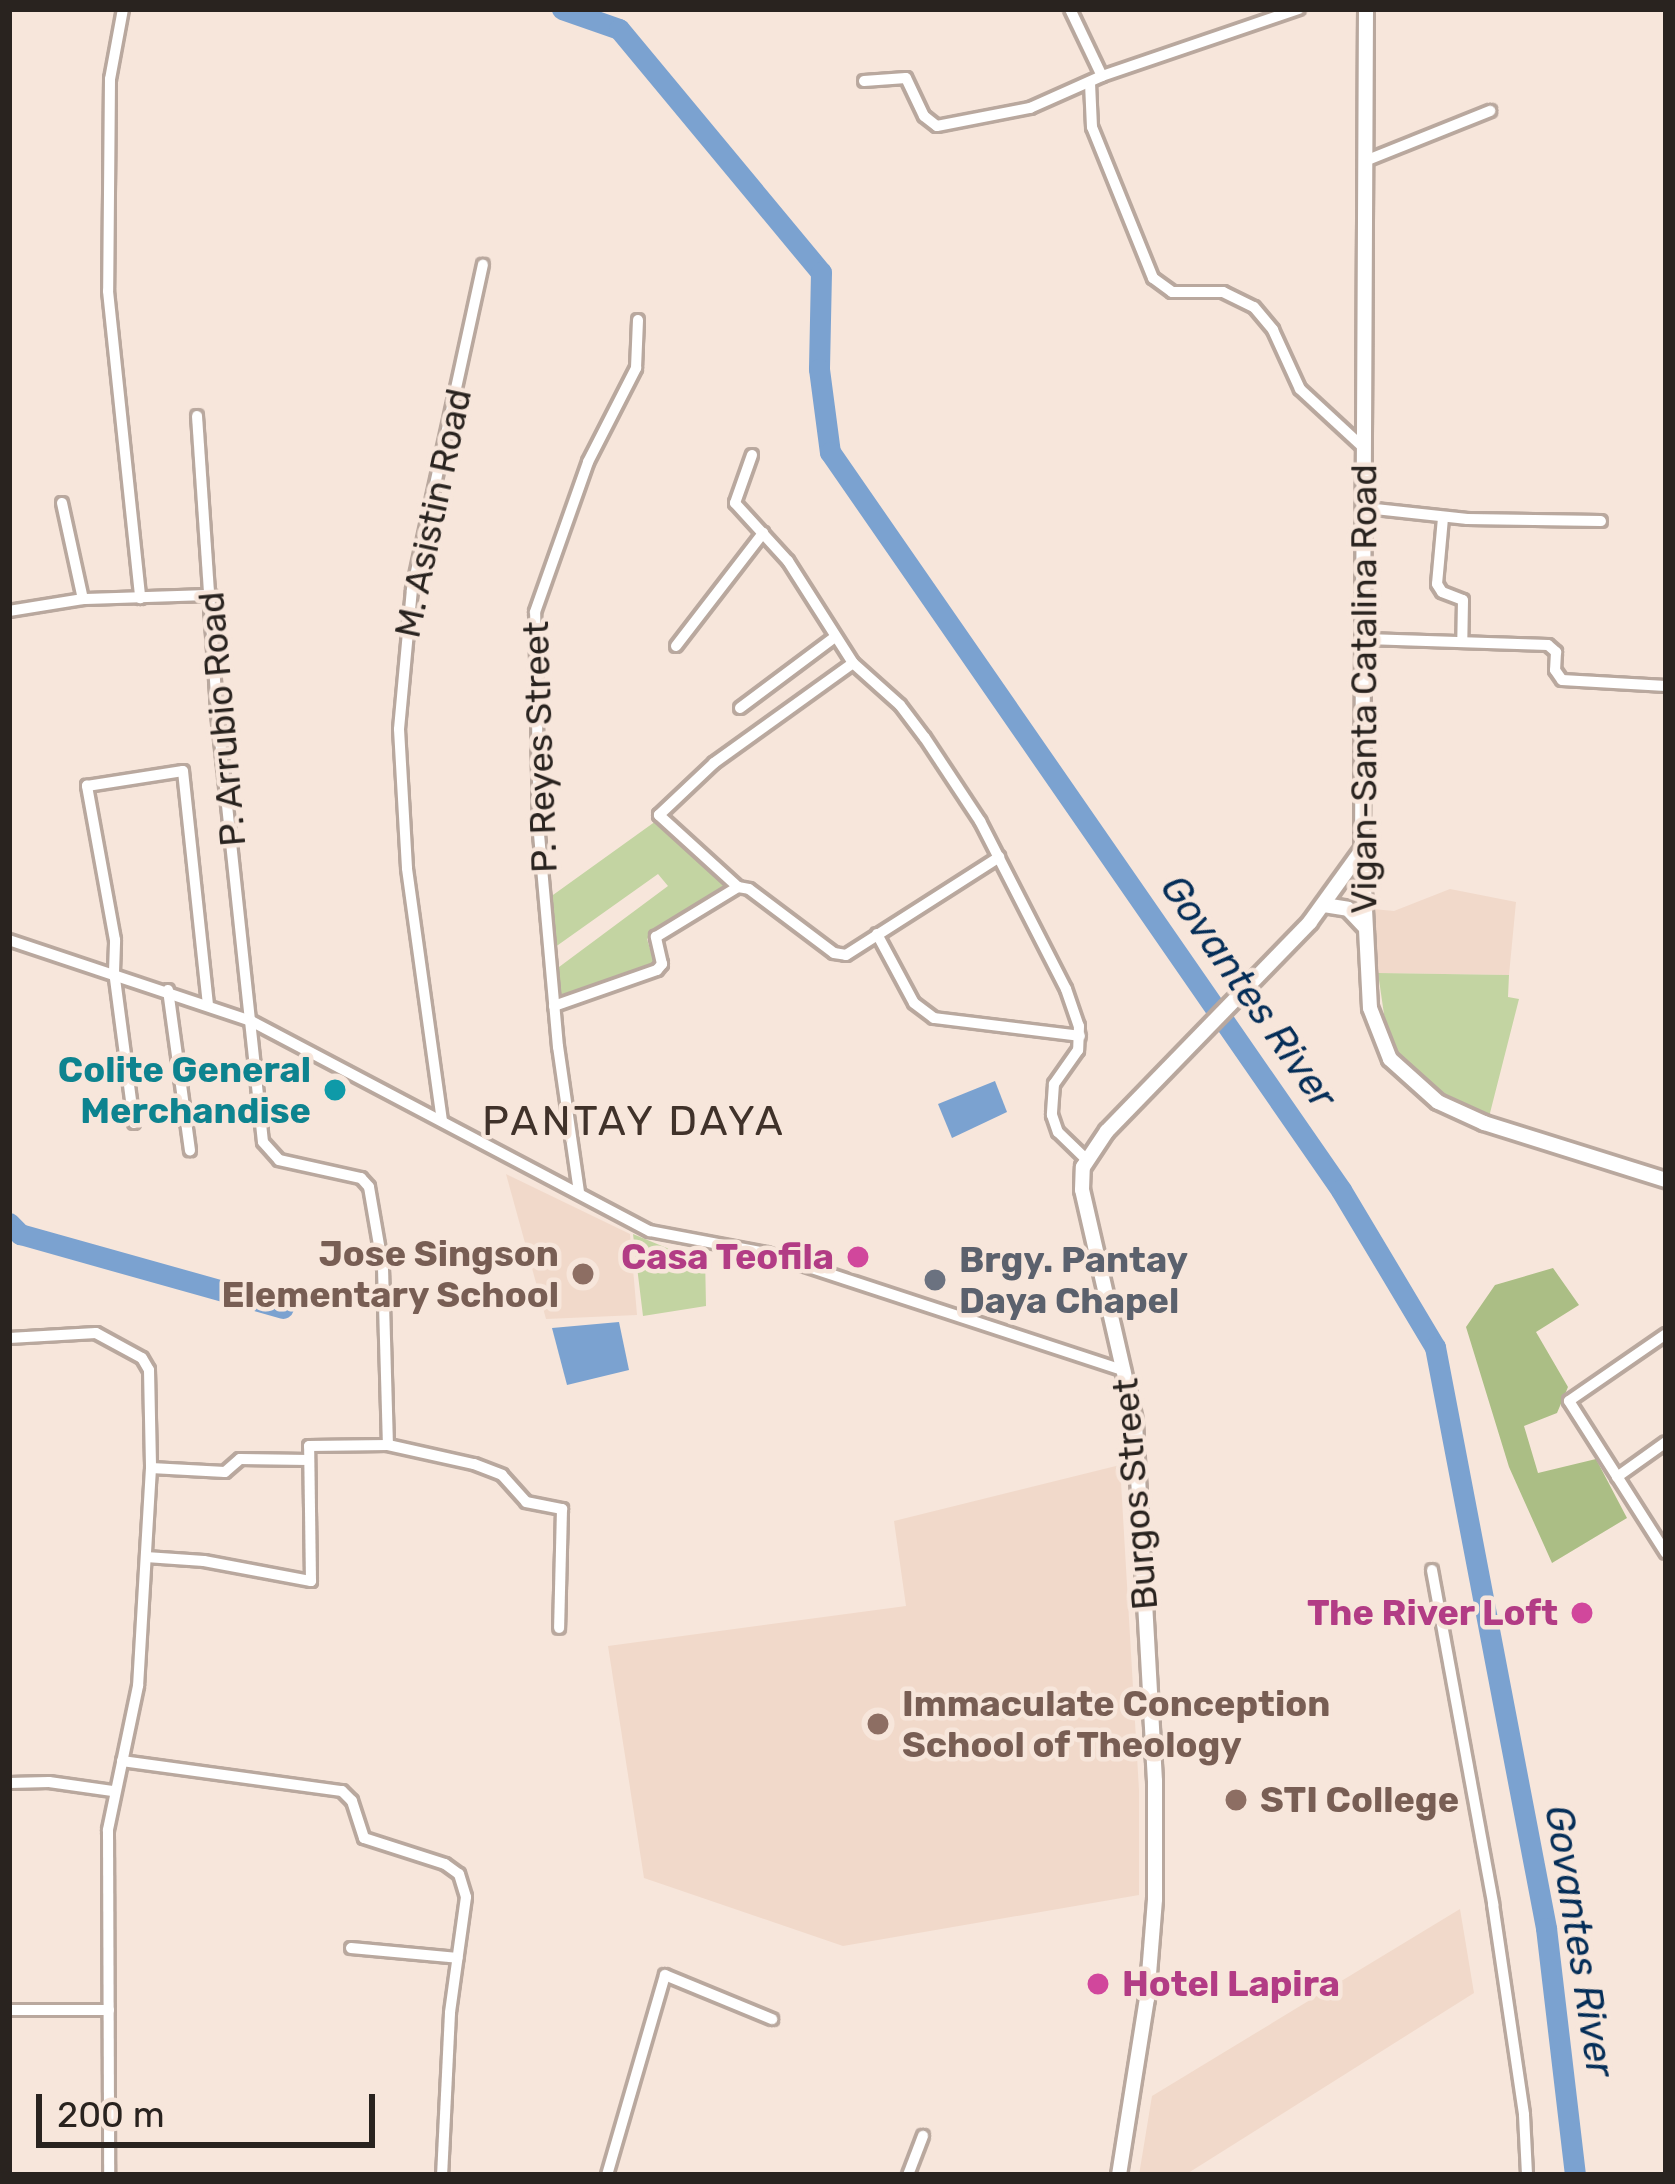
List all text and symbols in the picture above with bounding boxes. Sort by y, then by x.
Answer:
street label: M. Asistin Road [385,384,481,642]
street label: Vigan-Santa Catalina Road [1342,464,1386,914]
street label: P. Arrubio Road [189,589,255,849]
street label: P. Reyes Street [514,620,566,874]
water label: Govantes River [1150,866,1346,1118]
place label: Colite General Merchandise [58,1047,311,1132]
marker: Colite General Merchandise [322,1077,348,1103]
district label: PANTAY DAYA [481,1096,787,1146]
place label: Jose Singson Elementary School [221,1231,559,1316]
place label: Casa Teofila [620,1235,834,1279]
place label: Brgy. Pantay Daya Chapel [959,1237,1188,1322]
marker: Casa Teofila [845,1244,871,1270]
marker: Jose Singson Elementary School [570,1261,596,1287]
marker: Brgy. Pantay Daya Chapel [922,1267,948,1293]
street label: Burgos Street [1103,1376,1167,1612]
place label: The River Loft [1306,1591,1558,1635]
marker: The River Loft [1569,1600,1595,1626]
place label: Immaculate Conception School of Theology [902,1681,1330,1766]
marker: Immaculate Conception School of Theology [865,1711,891,1737]
place label: STI College [1260,1778,1459,1822]
marker: STI College [1223,1787,1249,1813]
water label: Govantes River [1534,1802,1624,2080]
place label: Hotel Lapira [1122,1962,1340,2006]
marker: Hotel Lapira [1085,1971,1111,1997]
scale bar [42,2070,381,2144]
text: 200 m [57,2093,165,2136]

